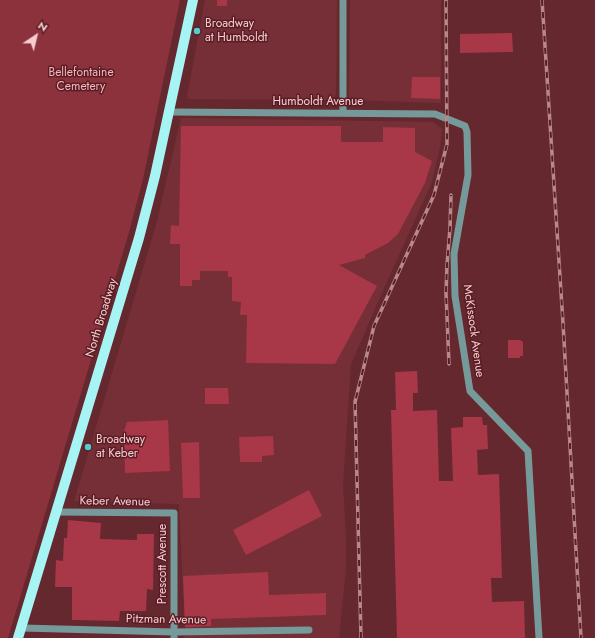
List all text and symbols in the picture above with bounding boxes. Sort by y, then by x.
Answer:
north arrow [16,16,56,56]
text: N [35,17,51,35]
place label: Broadway at Humboldt [205,17,267,45]
marker: Broadway at Humboldt [192,26,202,36]
park label: Bellefontaine Cemetery [48,66,114,94]
street label: Humboldt Avenue [272,95,364,109]
street label: North Broadway [83,277,121,359]
street label: McKissock Avenue [459,284,487,378]
place label: Broadway at Keber [96,433,145,461]
marker: Broadway at Keber [83,442,93,452]
street label: Keber Avenue [80,494,150,510]
street label: Prescott Avenue [156,524,170,604]
street label: Pitzman Avenue [126,612,206,628]

